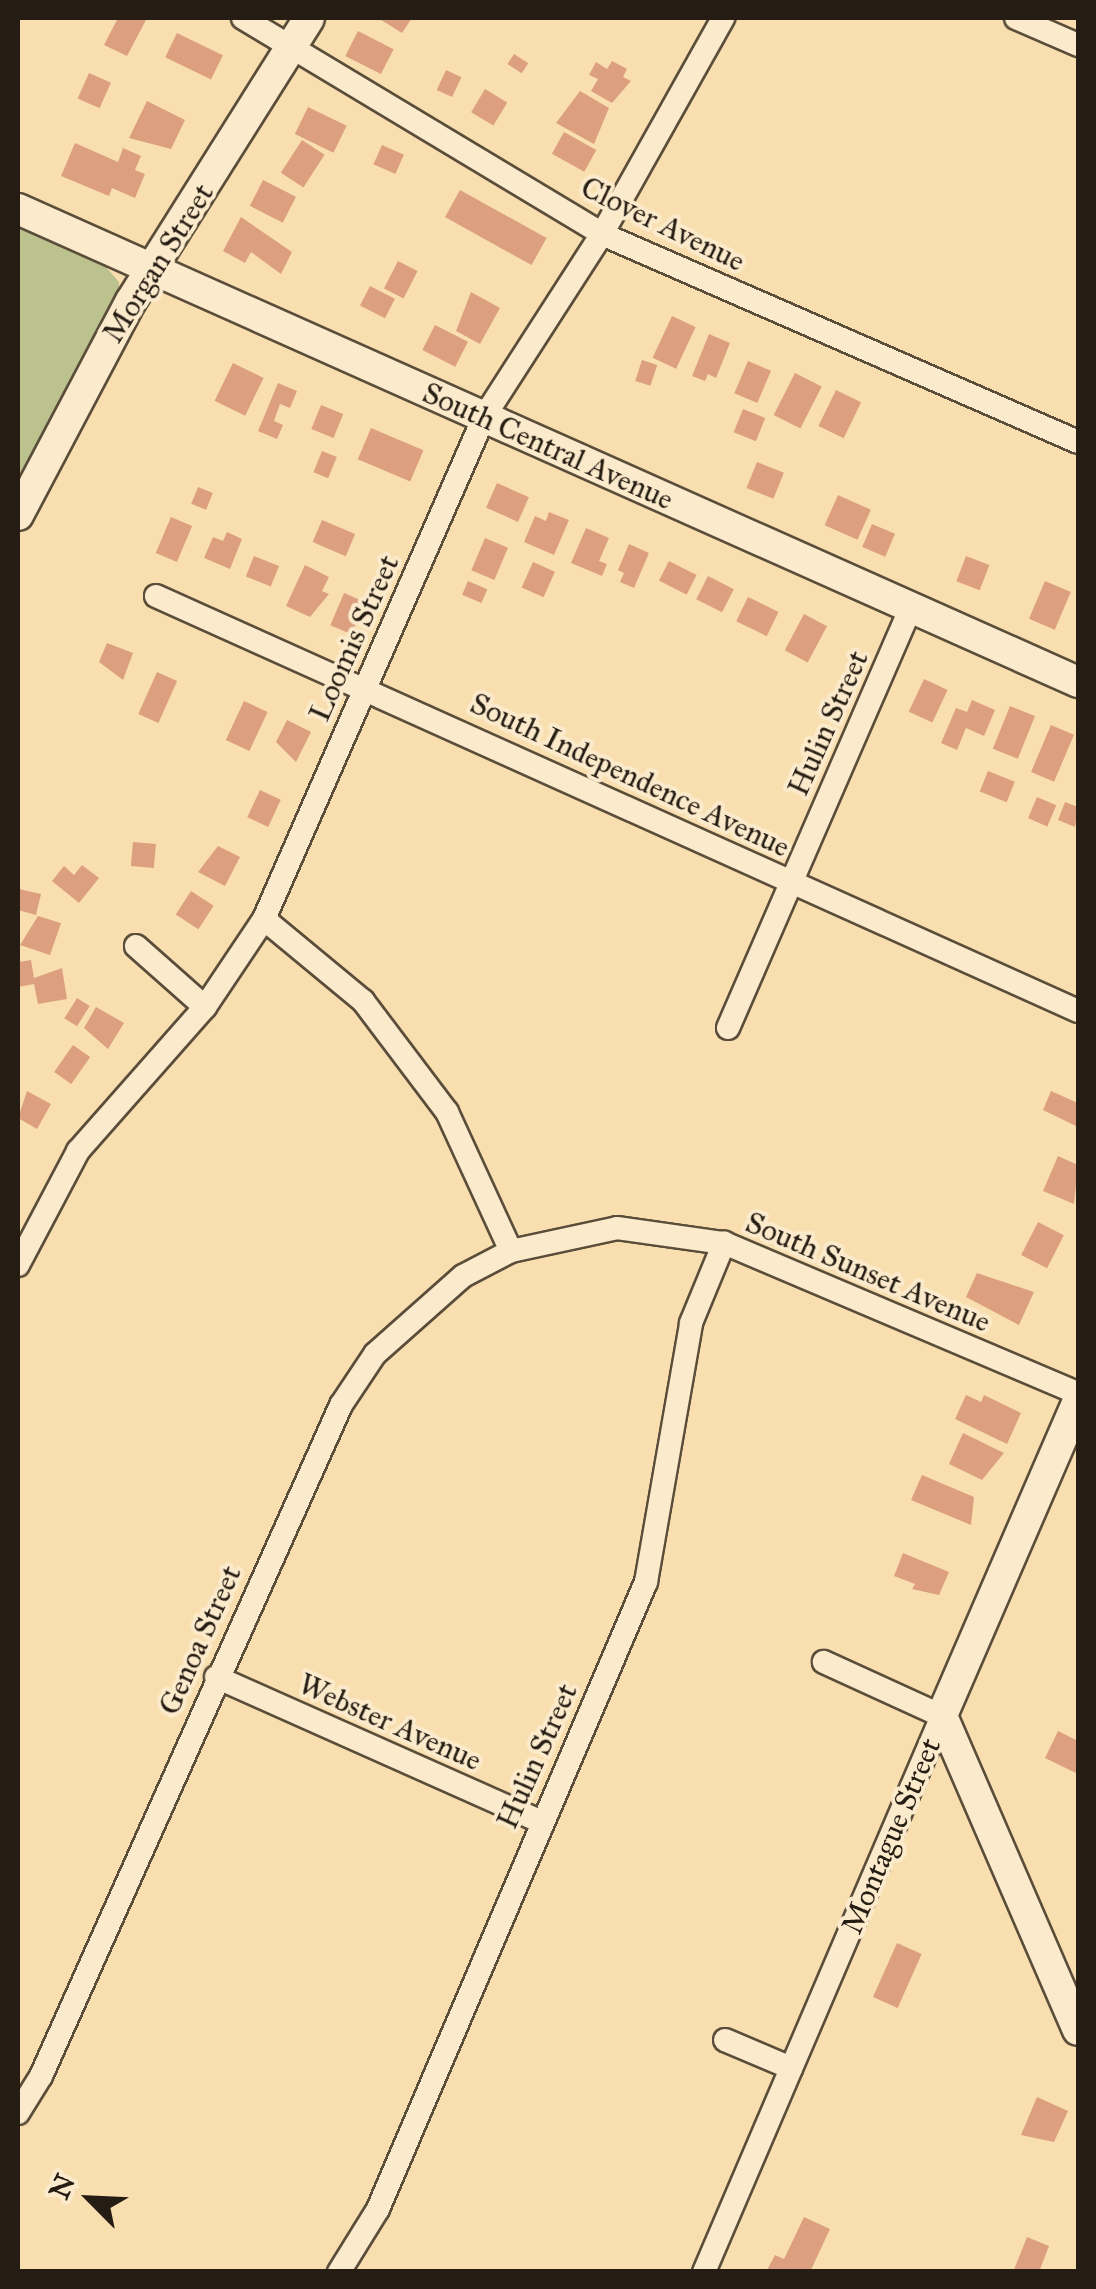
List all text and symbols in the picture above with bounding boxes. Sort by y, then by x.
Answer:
street label: Clover Avenue [575,169,751,279]
street label: Morgan Street [95,177,221,349]
street label: South Central Avenue [417,375,679,517]
street label: Loomis Street [301,549,407,727]
street label: Hulin Street [780,645,876,801]
street label: South Independence Avenue [465,685,795,865]
street label: South Sunset Avenue [740,1204,996,1340]
street label: Genoa Street [151,1560,249,1720]
street label: Webster Avenue [293,1666,487,1778]
street label: Hulin Street [489,1678,585,1834]
street label: Montague Street [834,1733,948,1939]
north arrow [40,2149,140,2249]
text: N [41,2169,83,2205]

